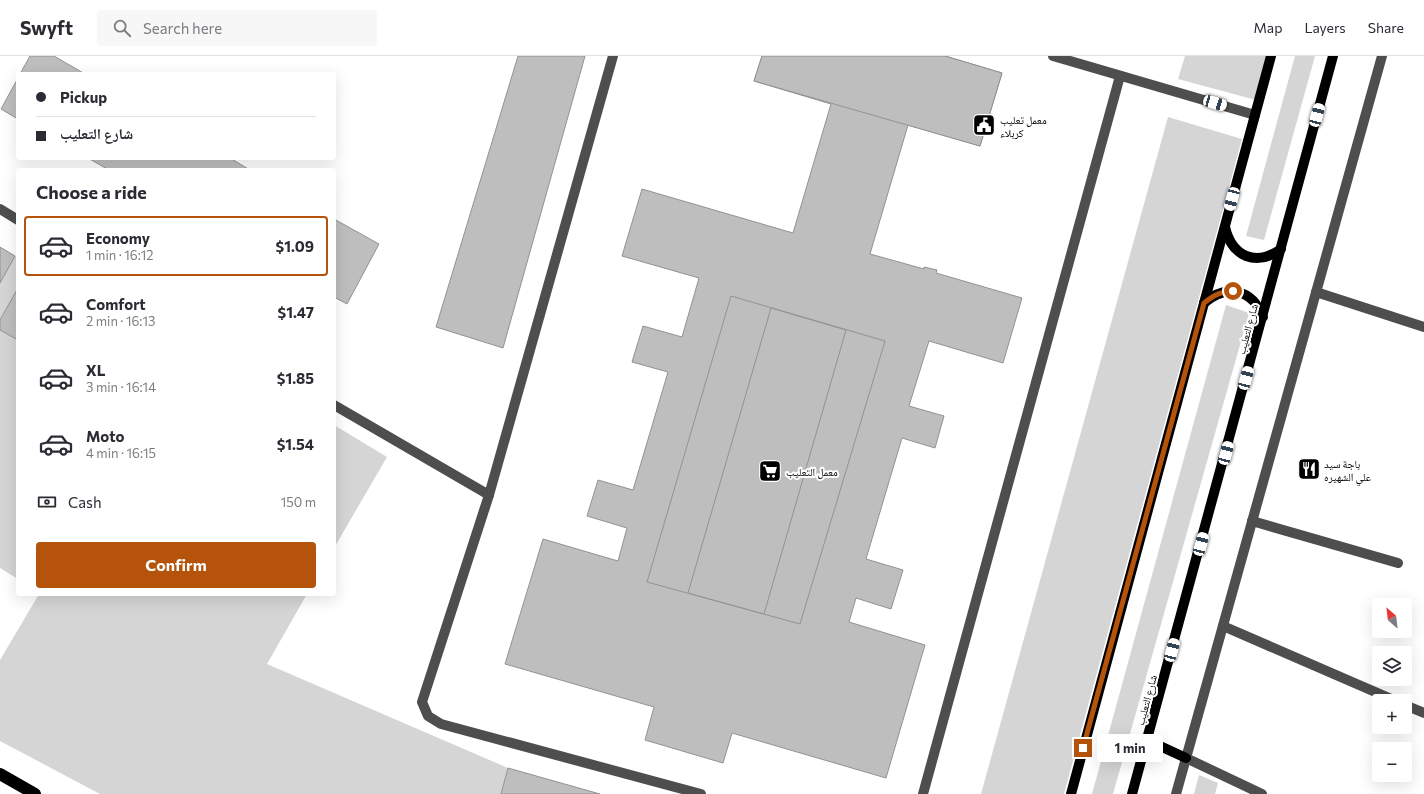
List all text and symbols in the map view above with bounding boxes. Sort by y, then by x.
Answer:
search box [97,10,377,46]
text: Swyft [20,16,73,39]
icon: search [111,17,133,39]
text: Search here [143,19,222,37]
text: Map [1254,19,1282,36]
text: Layers [1304,19,1346,36]
text: Share [1368,19,1404,36]
text: Pickup [60,88,107,106]
car [1202,94,1228,112]
car [1308,102,1326,128]
public building icon: معمل تعليب كربلاء [971,112,997,138]
place label: معمل تعليب كربلاء [1000,113,1047,139]
text: شارع التعليب [60,124,133,142]
text: Choose a ride [36,181,147,203]
car [1223,186,1241,212]
icon: car [38,228,74,264]
text: Economy [86,229,150,247]
text: $1.09 [276,237,314,255]
text: 1 min · 16:12 [86,247,154,263]
route start [1224,282,1242,300]
icon: car [38,294,74,330]
text: Comfort [86,295,146,313]
street label: شارع التعليب [1234,302,1261,356]
text: $1.47 [278,303,314,321]
text: 2 min · 16:13 [86,313,155,329]
icon: car [38,360,74,396]
text: XL [86,361,105,379]
car [1237,365,1255,391]
text: $1.85 [277,369,314,387]
text: 3 min · 16:14 [86,379,156,395]
icon: car [38,426,74,462]
text: Moto [86,427,125,445]
text: $1.54 [277,435,314,453]
car [1217,440,1235,466]
text: 4 min · 16:15 [86,445,156,461]
restaurant icon: باجة سيد علي الشهيره [1296,456,1322,482]
place label: باجة سيد علي الشهيره [1324,457,1372,485]
supermarket icon: معمل التعليب [757,458,783,484]
place label: معمل التعليب [786,465,838,479]
icon: cash [36,491,58,513]
text: Cash [68,493,102,511]
text: 150 m [281,494,316,510]
car [1192,531,1210,557]
button: Confirm [36,542,316,588]
north arrow [1372,598,1412,638]
map controls [1372,598,1412,782]
car [1163,637,1181,663]
button: layers [1372,646,1412,686]
street label: شارع التعليب [1133,673,1160,727]
button: + [1372,694,1412,734]
callout: 1 min [1097,734,1163,762]
route end [1074,739,1092,757]
text: 1 min [1115,740,1145,756]
button: − [1372,742,1412,782]

